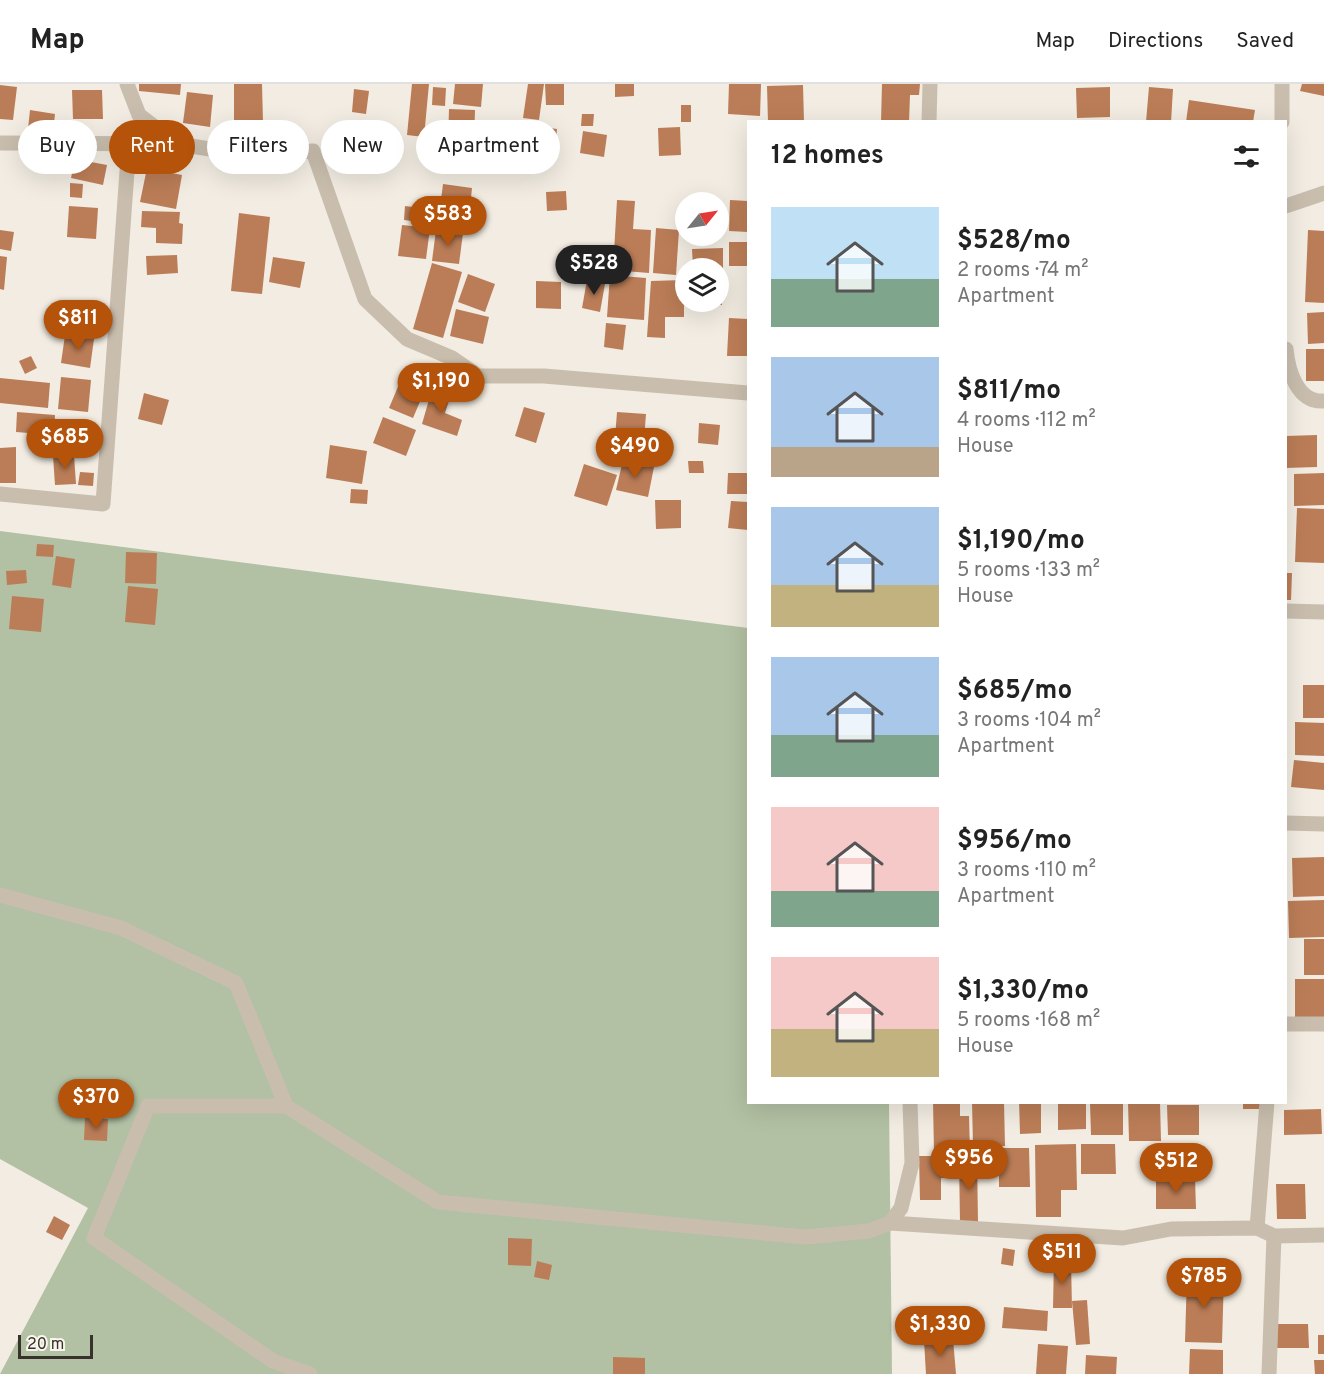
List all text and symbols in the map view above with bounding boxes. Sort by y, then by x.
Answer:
text: Map [30,23,85,59]
text: Map [1035,28,1075,55]
text: Directions [1108,28,1203,55]
text: Saved [1236,28,1294,55]
chip: Buy [18,120,97,174]
chip: Rent [109,120,195,174]
chip: Filters [207,120,309,174]
chip: New [321,120,404,174]
chip: Apartment [416,120,560,174]
text: 12 homes [771,140,884,173]
icon: filters [1230,140,1263,173]
north arrow [675,192,729,246]
map controls [675,192,729,312]
pin: $583 [412,196,484,247]
text: $583 [424,202,472,228]
text: $528/mo [957,225,1071,258]
icon: home [819,231,891,303]
pin: $528 [558,245,630,296]
text: $528 [569,251,619,277]
button: layers [675,258,729,312]
text: 2 rooms · 74 m² [957,258,1088,284]
text: Apartment [957,284,1055,310]
pin: $811 [42,300,114,351]
text: $811 [58,306,98,332]
pin: $1,190 [392,363,490,414]
text: $1,190 [412,369,470,395]
text: $811/mo [957,375,1061,408]
icon: home [819,381,891,453]
text: 4 rooms · 112 m² [957,408,1096,434]
pin: $685 [29,419,101,470]
text: $685 [40,425,90,451]
pin: $490 [599,428,671,479]
text: $490 [610,434,660,460]
text: House [957,434,1013,460]
text: $1,190/mo [957,525,1085,558]
icon: home [819,531,891,603]
text: 5 rooms · 133 m² [957,558,1100,584]
text: House [957,584,1013,610]
text: $685/mo [957,675,1072,708]
icon: home [819,681,891,753]
text: 3 rooms · 104 m² [957,708,1101,734]
text: Apartment [957,734,1055,760]
text: $956/mo [957,825,1072,858]
icon: home [819,831,891,903]
text: 3 rooms · 110 m² [957,858,1096,884]
text: Apartment [957,884,1055,910]
text: $1,330/mo [957,975,1089,1008]
icon: home [819,981,891,1053]
text: 5 rooms · 168 m² [957,1008,1100,1034]
text: House [957,1034,1013,1060]
pin: $370 [60,1079,132,1130]
text: $370 [72,1085,120,1111]
pin: $956 [933,1140,1005,1191]
pin: $512 [1140,1143,1212,1194]
text: $956 [945,1146,993,1172]
text: $512 [1154,1149,1198,1175]
pin: $511 [1026,1234,1098,1285]
text: $511 [1042,1240,1082,1266]
pin: $785 [1168,1258,1240,1309]
text: $785 [1181,1264,1228,1290]
pin: $1,330 [891,1306,989,1357]
text: $1,330 [909,1312,971,1338]
scale bar [18,1332,93,1360]
text: 20 m [27,1335,64,1355]

